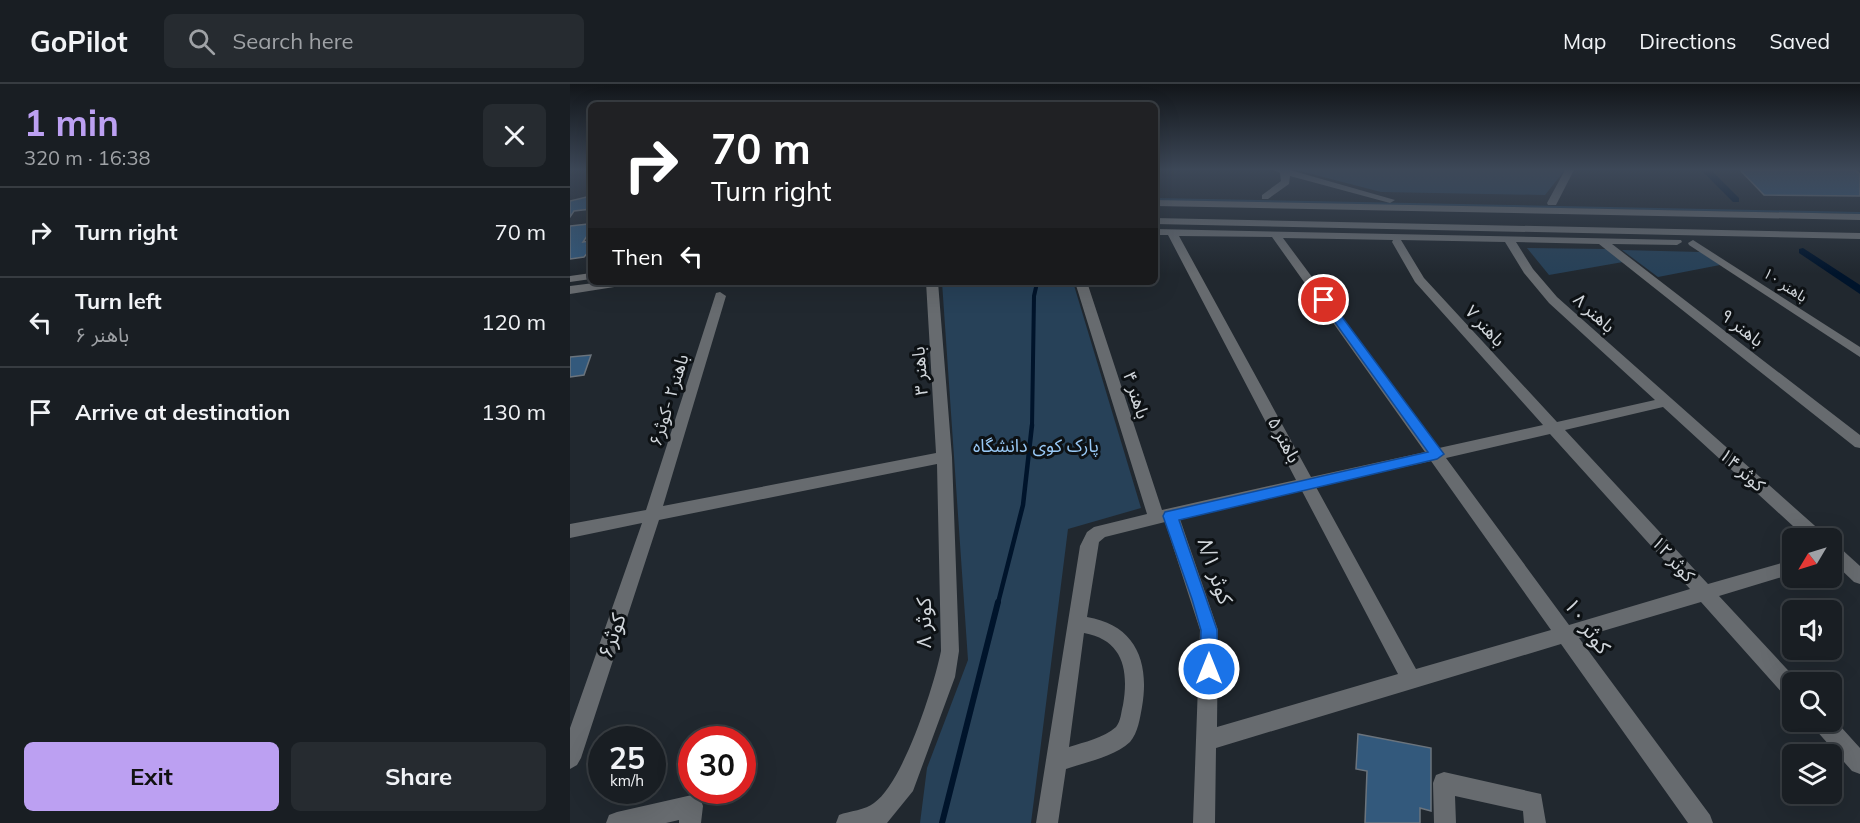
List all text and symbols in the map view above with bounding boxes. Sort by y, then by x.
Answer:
search box [164,14,584,68]
text: GoPilot [30,24,128,59]
icon: search [185,25,218,58]
text: Search here [233,27,354,55]
text: Map [1563,28,1606,54]
text: Directions [1639,28,1736,54]
text: Saved [1769,28,1830,54]
text: 1 min [24,100,119,145]
button: close [483,104,546,167]
text: 70 m [711,122,811,175]
icon: right [612,126,690,204]
text: 320 m · 16:38 [24,145,150,170]
text: Turn right [711,174,831,208]
icon: right [24,216,57,249]
text: Turn right [75,218,178,246]
text: 70 m [495,218,546,246]
icon: left [675,240,708,273]
text: Then [612,243,663,271]
street label: باهنر ۱۰ [1759,263,1811,306]
pin [1298,274,1349,325]
icon: arrive [1307,283,1340,316]
text: Turn left [75,287,162,315]
street label: باهنر ۸ [1569,288,1620,337]
street label: باهنر ۷ [1460,300,1510,351]
street label: باهنر ۹ [1716,304,1769,352]
icon: left [24,306,57,339]
text: 120 m [481,308,546,336]
text: باهنر ۶ [75,322,129,347]
street label: باهنر ۳ [906,346,933,396]
street label: باهنر۲ -کوثر۶ [644,351,693,449]
street label: باهنر ۴ [1118,368,1155,422]
icon: arrive [24,396,57,429]
text: Arrive at destination [75,398,290,426]
text: 130 m [481,398,546,426]
street label: باهنر ۵ [1263,413,1306,467]
park label: پارک کوی دانشگاه [973,434,1099,457]
street label: کوثر ۱۴ [1715,443,1770,497]
north arrow [1782,528,1842,588]
map controls [1782,528,1842,804]
street label: کوثر ۱۲ [1647,531,1700,587]
street label: کوثر ۸/۱ [1192,534,1240,608]
street label: کوثر ۱۰ [1559,592,1617,659]
street label: کوثر ۸ [910,597,936,648]
button: sound [1782,600,1842,660]
street label: کوثر۶ [591,610,631,661]
position arrow [1177,637,1241,701]
button: search [1782,672,1842,732]
speed limit sign: 30 [678,726,756,804]
text: 25 [609,739,645,777]
button: Exit [24,742,279,811]
button: Share [291,742,546,811]
button: layers [1782,744,1842,804]
text: km/h [610,771,644,790]

